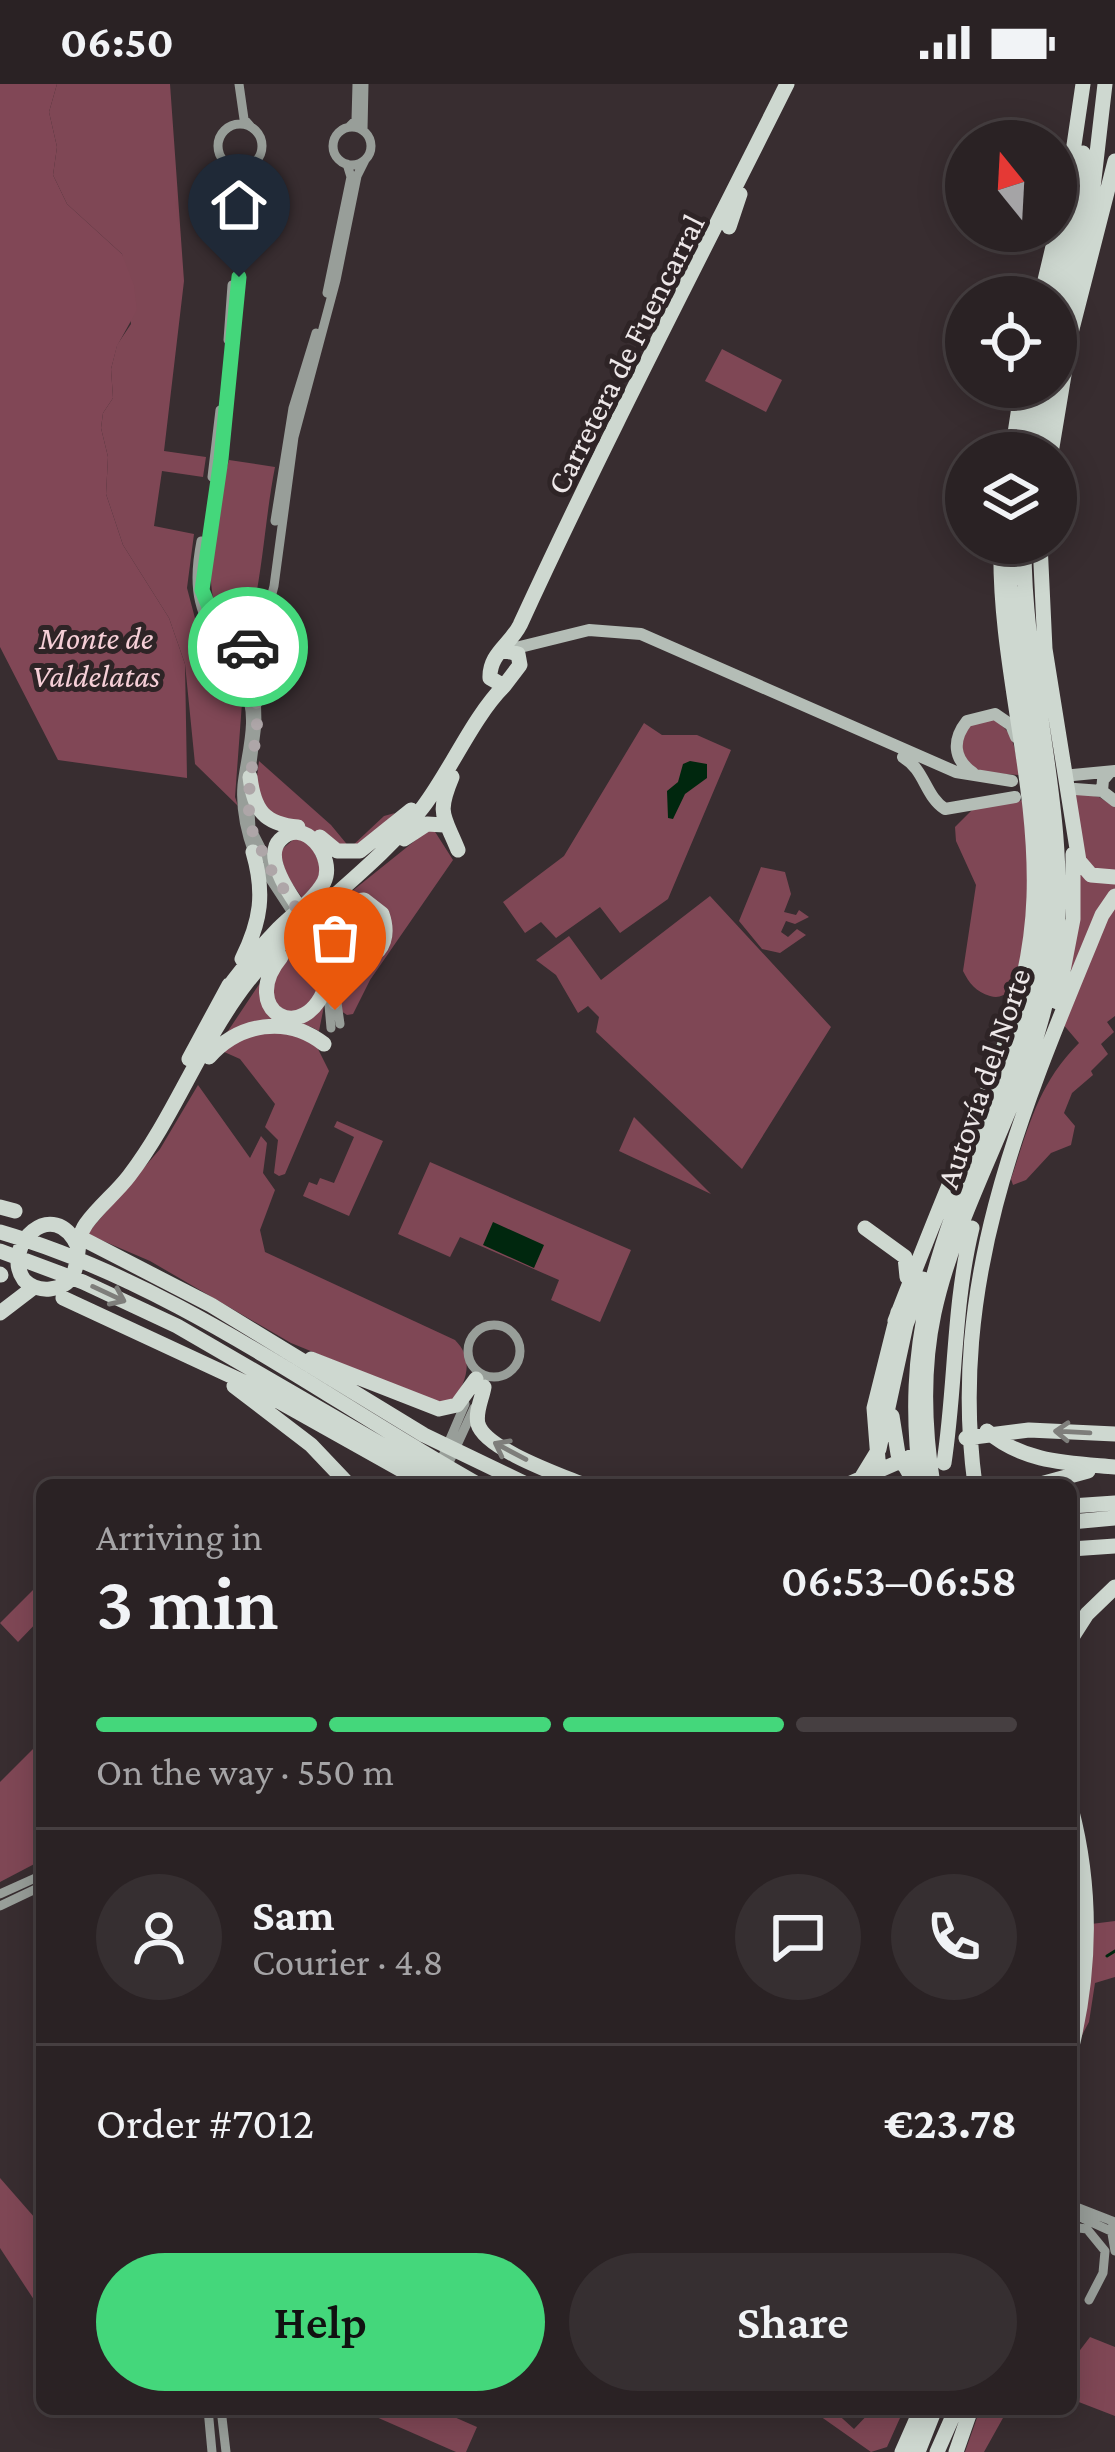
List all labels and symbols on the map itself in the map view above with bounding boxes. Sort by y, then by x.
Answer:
north arrow [945,120,1077,252]
pin [188,154,290,277]
street label: Carretera de Fuencarral [538,208,712,500]
courier [188,587,308,707]
park label: Monte de Valdelatas [32,619,161,694]
pin [284,887,386,1010]
street label: Autovía del Norte [928,963,1038,1193]
one-way arrow [90,1284,126,1306]
one-way arrow [1053,1420,1092,1443]
one-way arrow [493,1438,529,1461]

